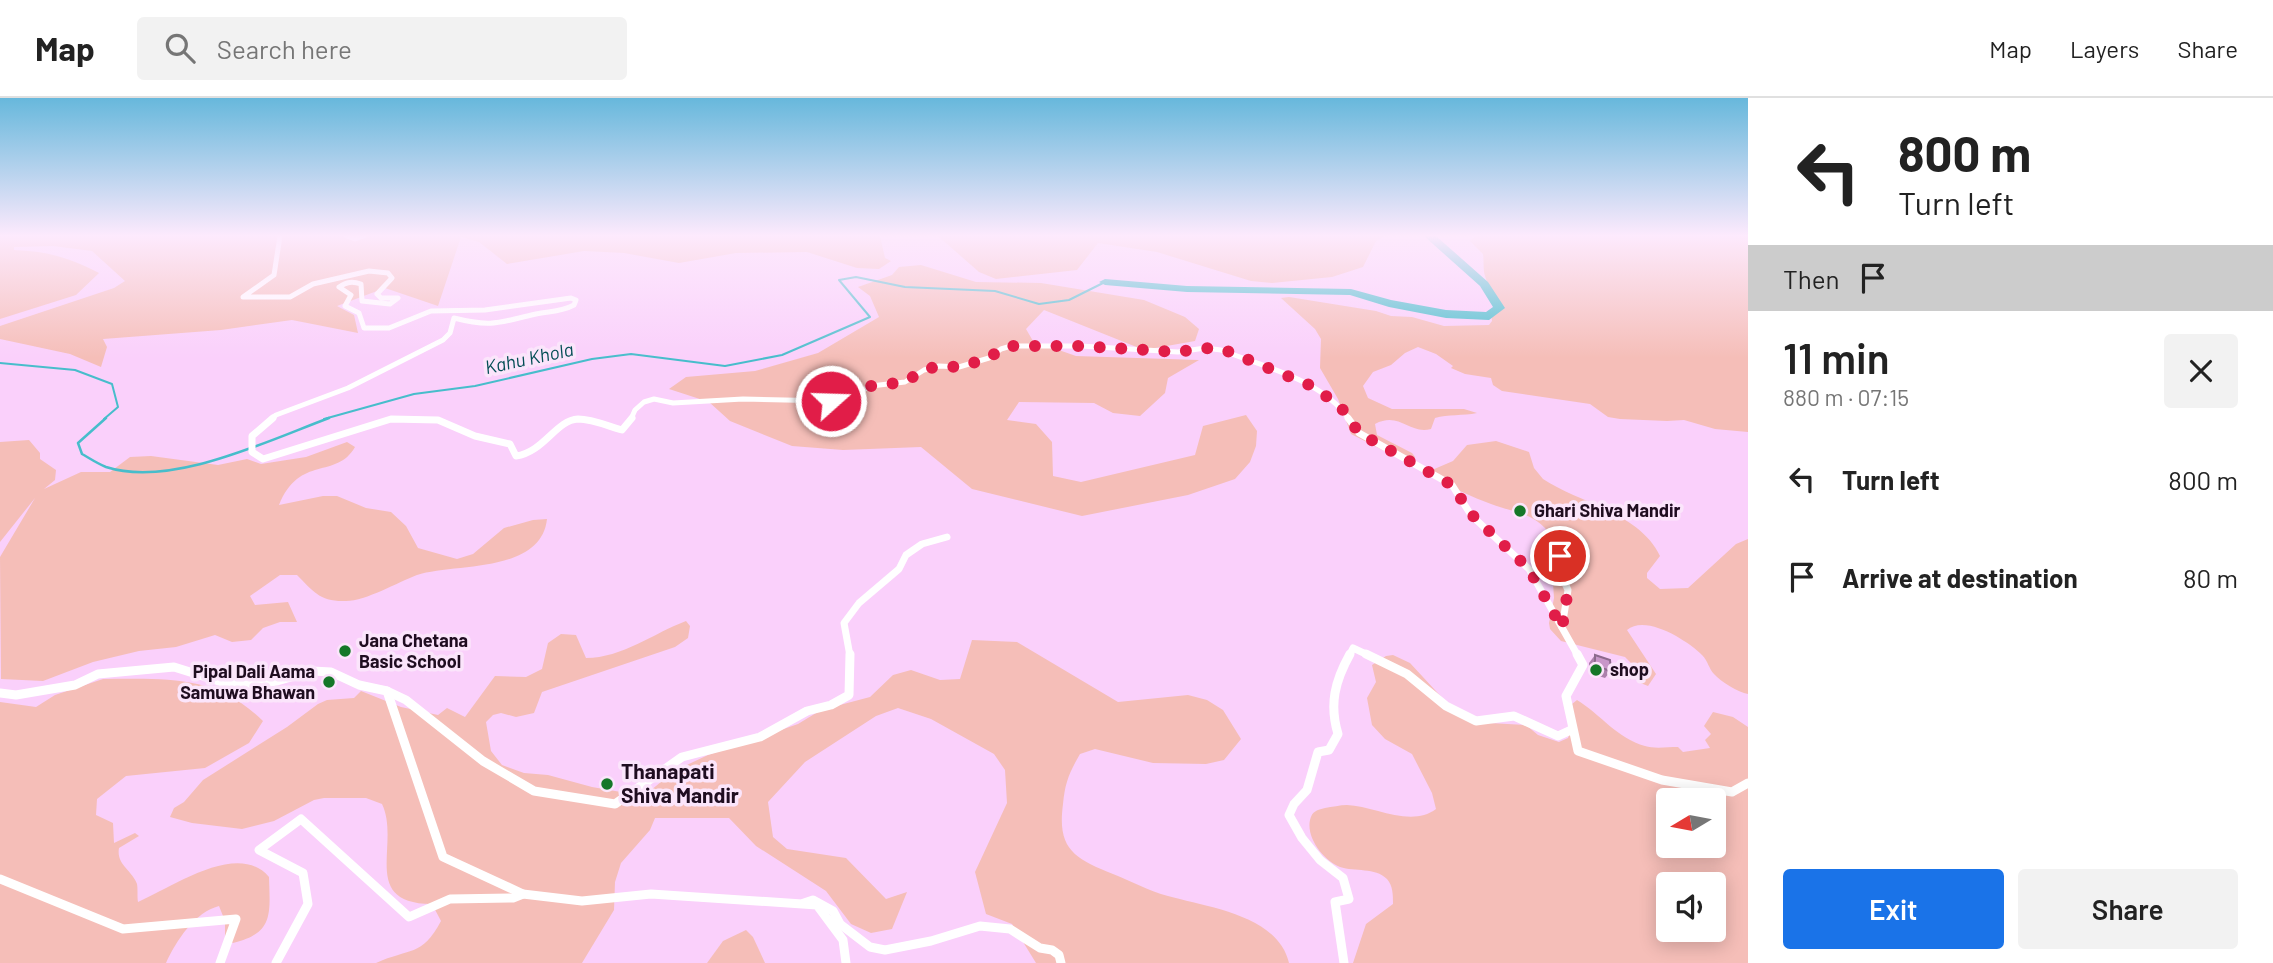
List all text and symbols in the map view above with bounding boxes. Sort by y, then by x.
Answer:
search box [137,17,627,80]
text: Map [35,28,95,68]
icon: search [161,29,199,67]
text: Search here [217,33,352,64]
text: Map [1989,34,2032,63]
text: Layers [2070,34,2139,63]
text: Share [2177,34,2238,63]
text: 800 m [1898,123,2031,182]
icon: left [1783,126,1874,217]
text: Turn left [1898,183,2015,221]
icon: arrive [1854,259,1892,297]
text: Then [1783,263,1840,294]
text: 11 min [1783,332,1890,382]
button: close [2164,334,2238,408]
water label: Kahu Khola [482,337,575,378]
position arrow [794,364,868,438]
text: 880 m · 07:15 [1783,383,1909,411]
icon: left [1783,460,1821,498]
text: Turn left [1842,464,1940,495]
text: 800 m [2168,464,2238,495]
place label: Ghari Shiva Mandir [1534,499,1681,521]
marker: Ghari Shiva Mandir [1512,503,1528,519]
pin [1530,526,1590,586]
icon: arrive [1541,537,1579,575]
icon: arrive [1783,558,1821,596]
text: Arrive at destination [1842,562,2078,593]
text: 80 m [2183,562,2238,593]
place label: Jana Chetana Basic School [359,629,468,672]
marker: Jana Chetana Basic School [337,643,353,659]
place label: shop [1610,658,1649,680]
place label: Pipal Dali Aama Samuwa Bhawan [180,660,315,703]
marker: shop [1588,662,1604,678]
marker: Pipal Dali Aama Samuwa Bhawan [321,674,337,690]
place label: Thanapati Shiva Mandir [621,758,739,807]
marker: Thanapati Shiva Mandir [599,776,615,792]
north arrow [1656,788,1726,858]
map controls [1656,788,1726,942]
button: Exit [1783,869,2004,949]
button: Share [2018,869,2238,949]
button: sound [1656,872,1726,942]

